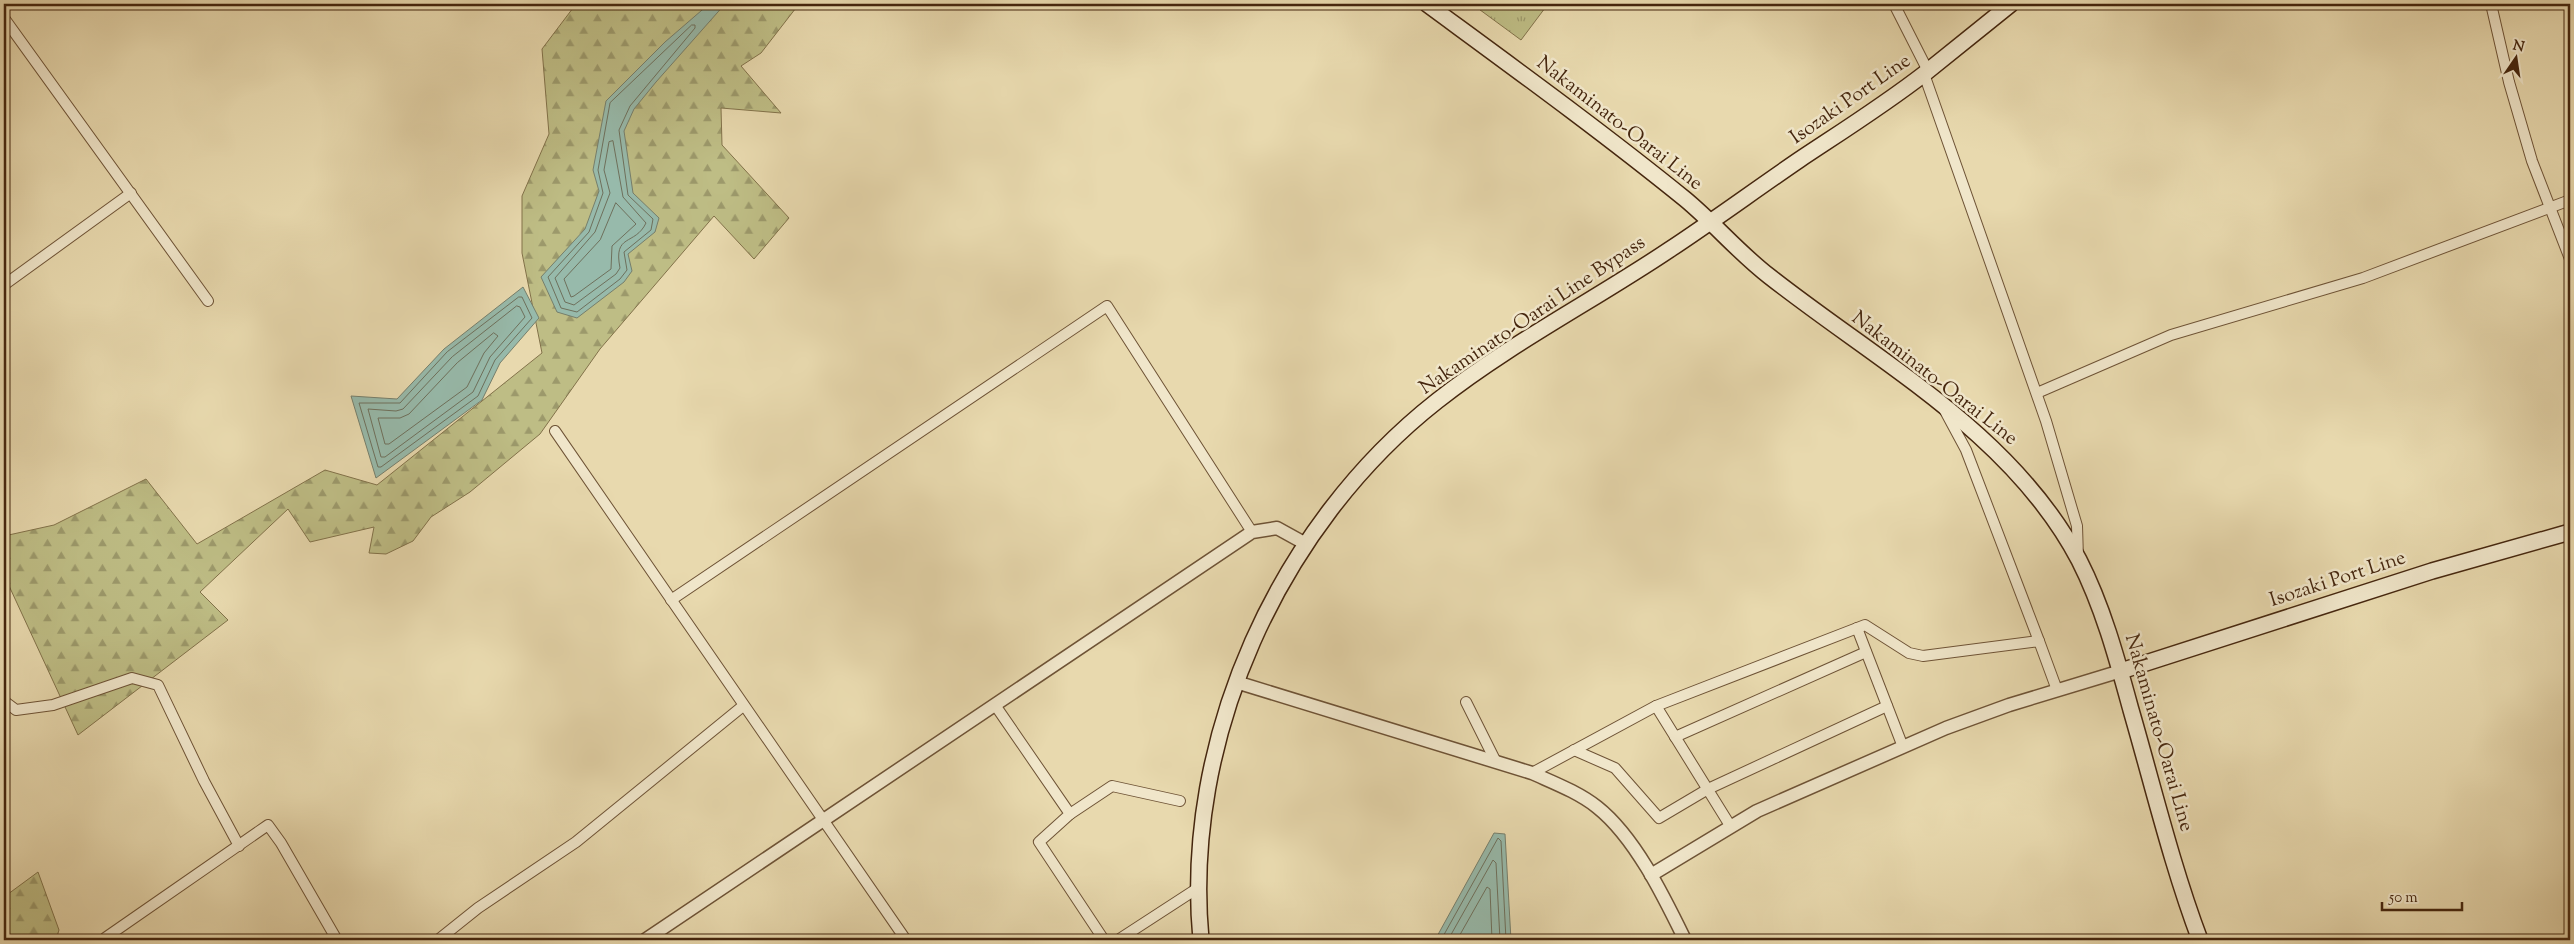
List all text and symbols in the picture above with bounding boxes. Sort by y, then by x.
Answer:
north arrow [2492,32,2542,82]
text: N [2511,36,2526,58]
street label: Isozaki Port Line [1785,48,1917,152]
street label: Nakaminato-Oarai Line [1530,50,1708,198]
street label: Nakaminato-Oarai Line Bypass [1414,229,1652,403]
street label: Nakaminato-Oarai Line [1845,305,2023,453]
street label: Isozaki Port Line [2266,544,2410,616]
street label: Nakaminato-Oarai Line [2116,631,2200,835]
scale bar [2382,879,2462,911]
text: 50 m [2388,888,2418,909]

